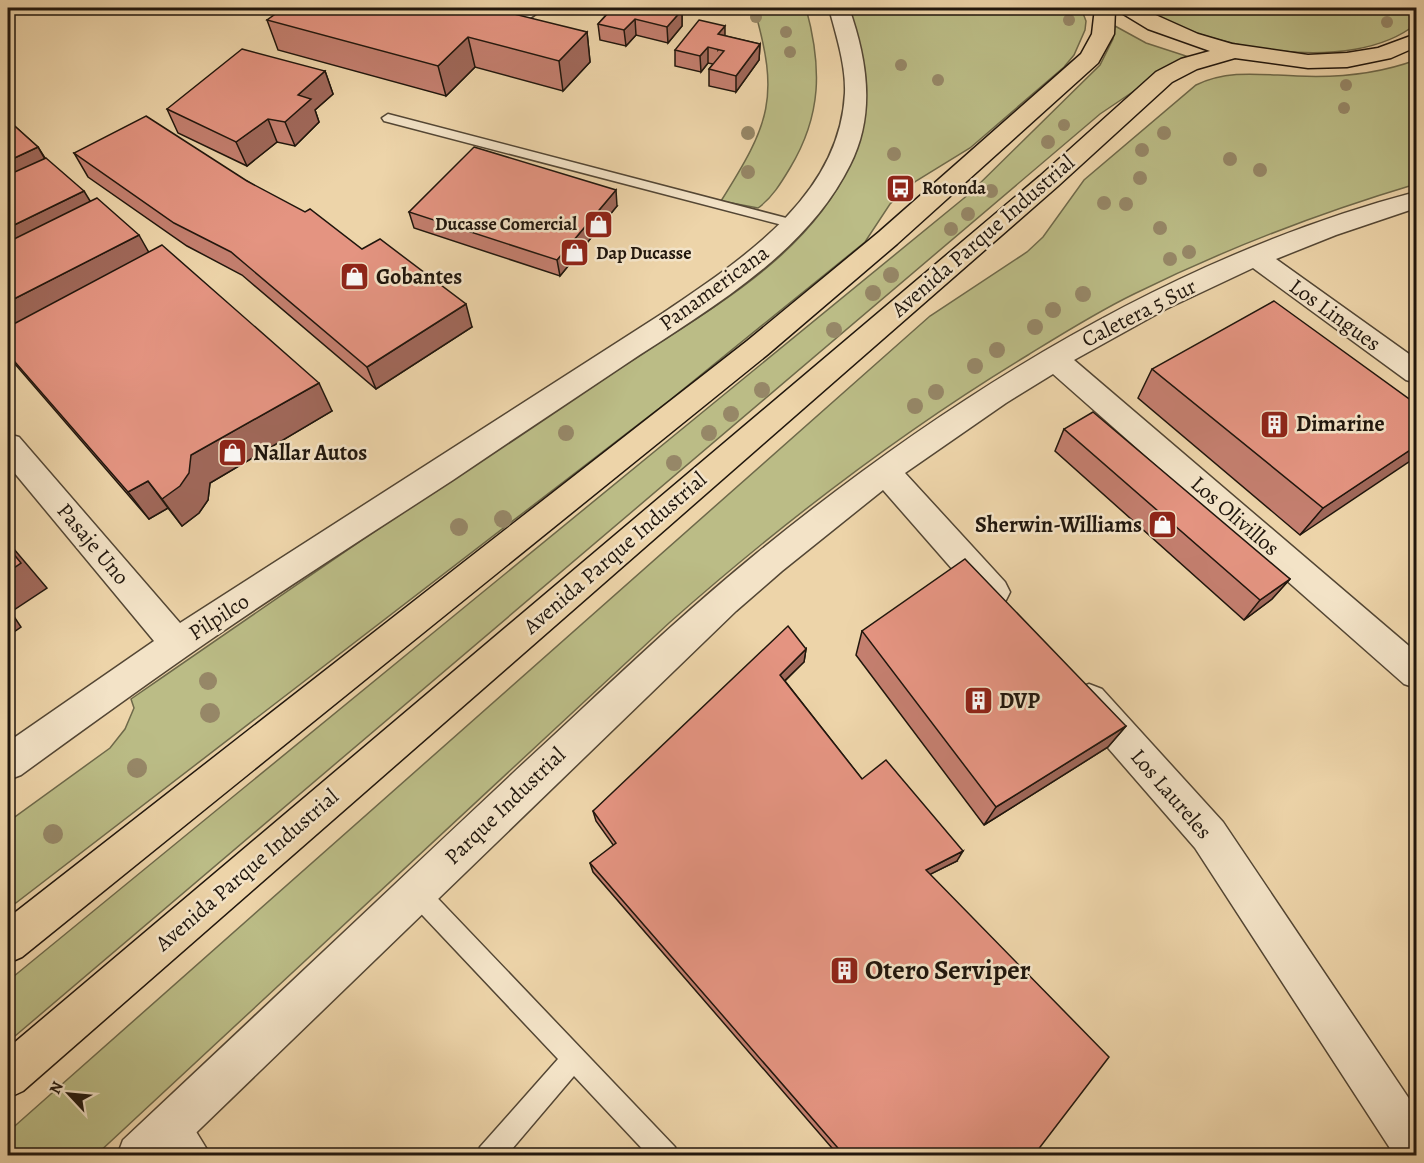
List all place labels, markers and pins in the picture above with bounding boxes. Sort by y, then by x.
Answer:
bus stop icon: Rotonda [885,172,917,204]
place label: Rotonda [922,176,986,200]
shop icon: Ducasse Comercial [582,208,614,240]
place label: Ducasse Comercial [435,212,577,236]
shop icon: Dap Ducasse [559,237,591,269]
place label: Dap Ducasse [596,241,692,265]
shop icon: Gobantes [339,261,371,293]
place label: Gobantes [376,262,462,292]
building icon: Dimarine [1259,408,1291,440]
place label: Dimarine [1296,409,1385,439]
shop icon: Nallar Autos [216,437,248,469]
place label: Nallar Autos [253,438,367,468]
shop icon: Sherwin-Williams [1147,509,1179,541]
place label: Sherwin-Williams [975,510,1142,540]
building icon: DVP [962,685,994,717]
place label: DVP [999,686,1040,716]
place label: Otero Serviper [865,952,1031,988]
building icon: Otero Serviper [828,954,860,986]

